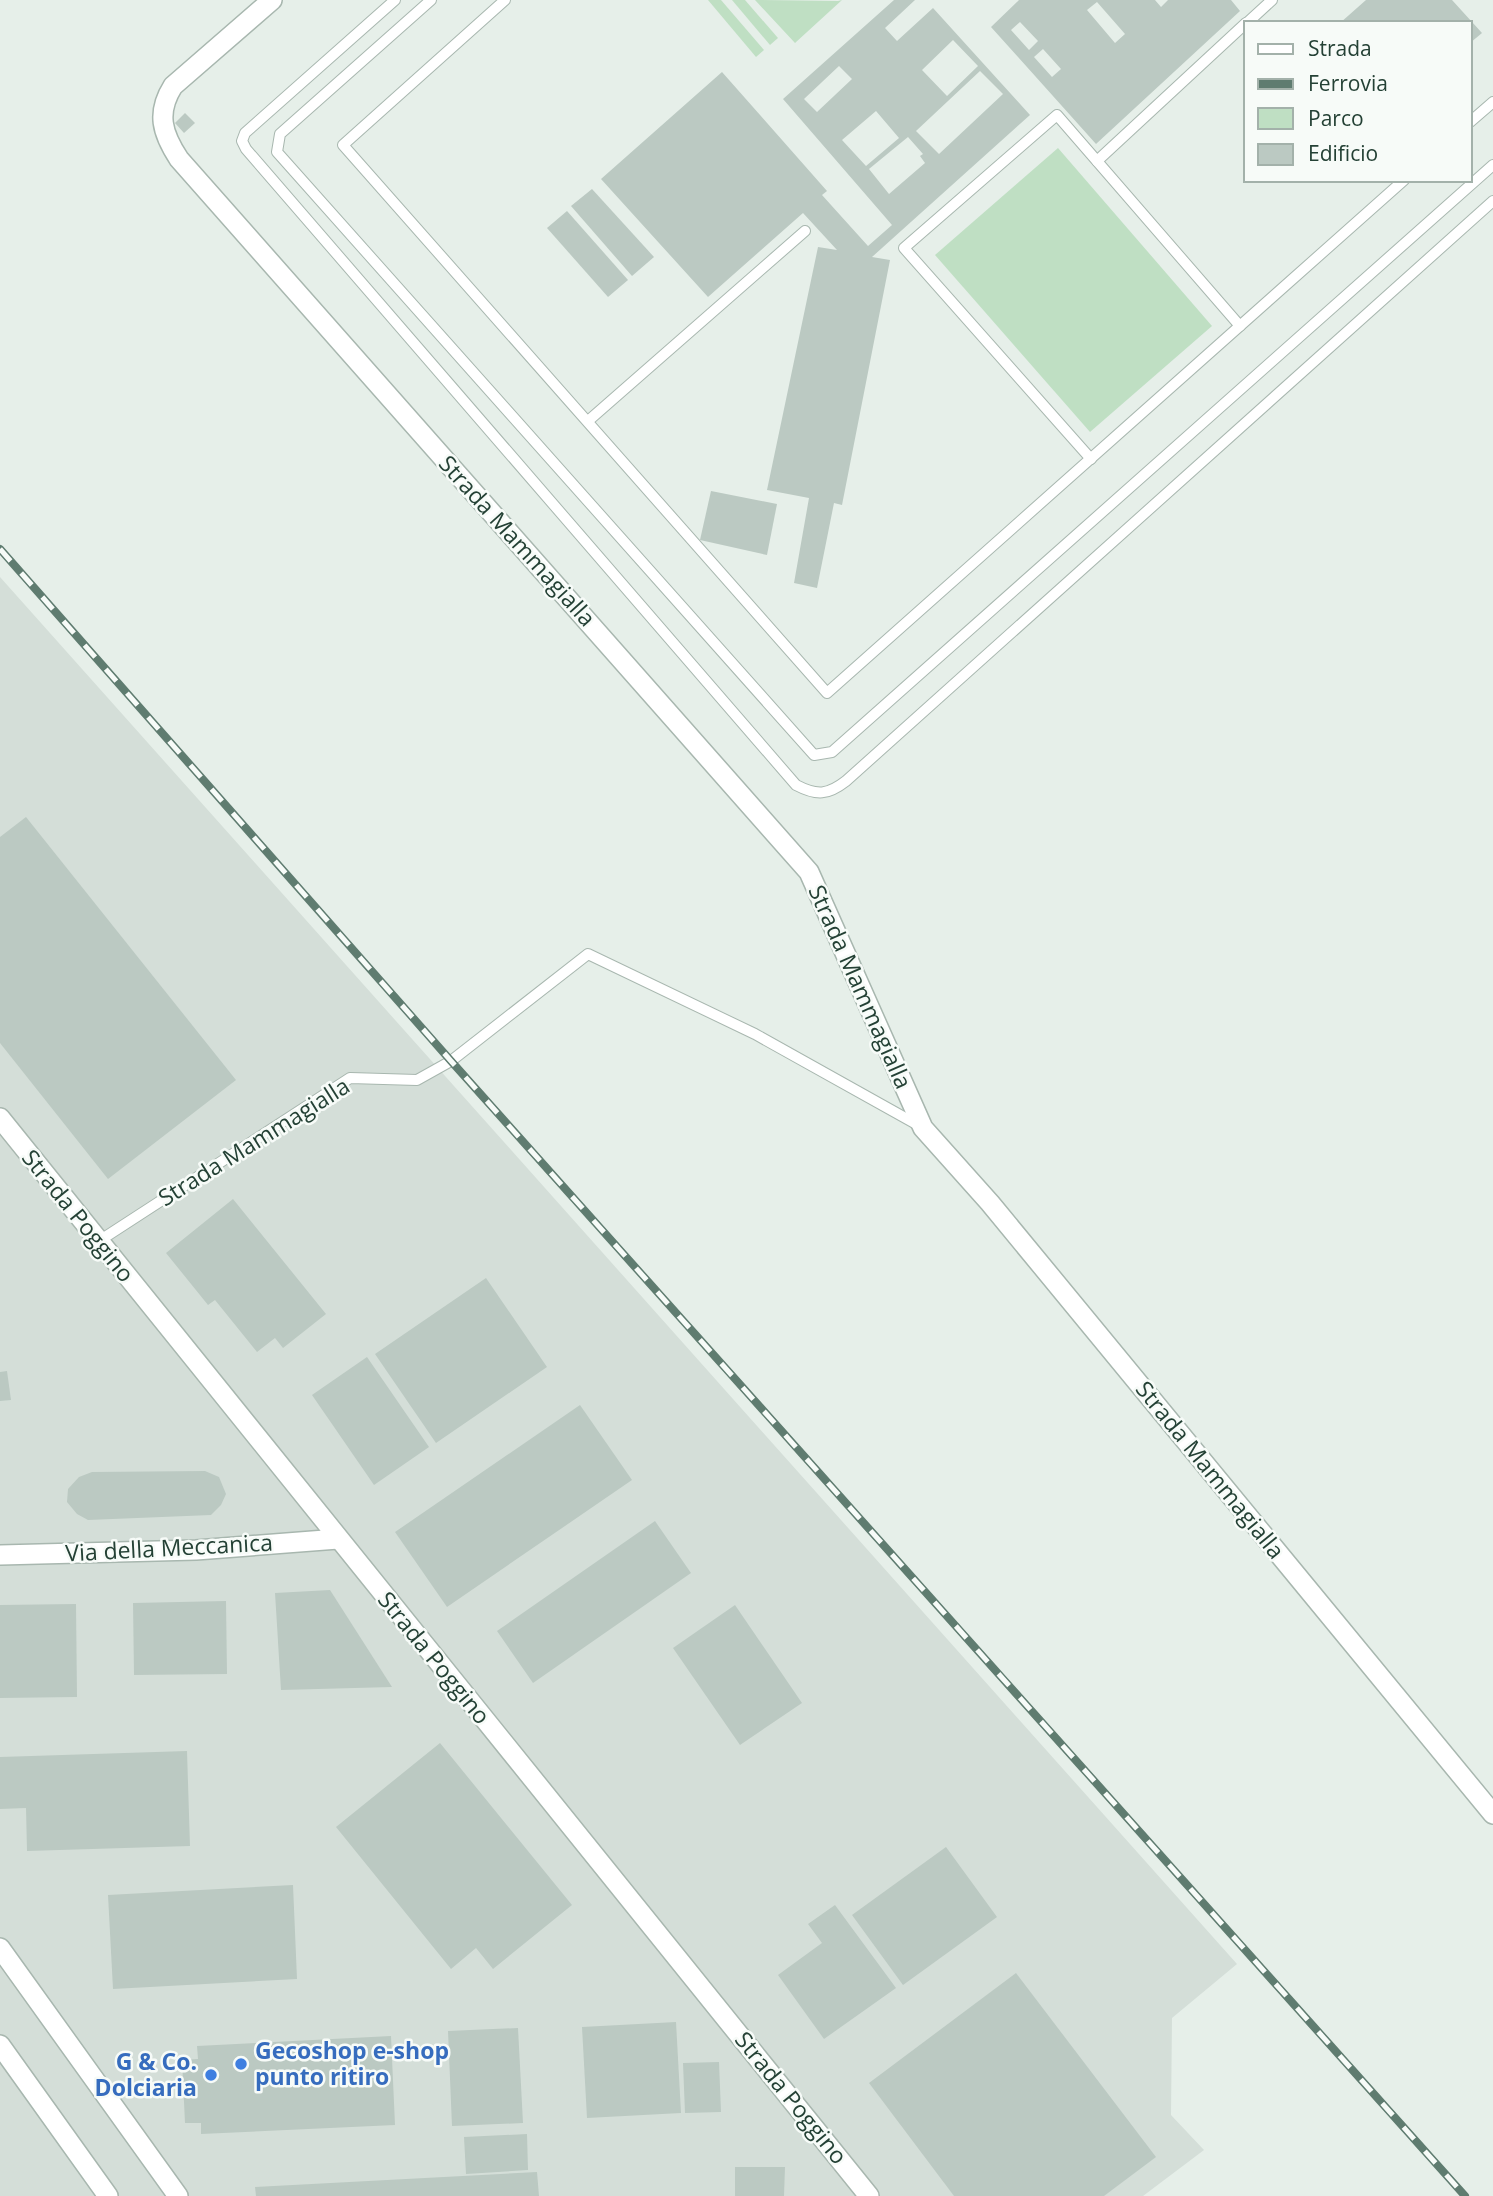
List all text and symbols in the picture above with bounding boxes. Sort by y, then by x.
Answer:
legend [1244,21,1472,182]
text: Strada [1308,34,1372,62]
text: Ferrovia [1308,69,1388,97]
text: Parco [1308,104,1364,132]
text: Edificio [1308,139,1378,167]
street label: Strada Mammagialla [432,448,603,633]
street label: Strada Mammagialla [802,880,920,1094]
street label: Strada Mammagialla [152,1069,355,1213]
street label: Strada Poggino [15,1142,142,1288]
street label: Strada Mammagialla [1129,1374,1292,1565]
street label: Via della Meccanica [64,1526,274,1568]
street label: Strada Poggino [371,1584,498,1730]
street label: Strada Poggino [728,2024,855,2170]
place label: Gecoshop e-shop punto ritiro [255,2034,449,2092]
place label: G & Co. Dolciaria [95,2045,197,2103]
marker: Gecoshop e-shop punto ritiro [233,2056,249,2072]
marker: G & Co. Dolciaria [203,2067,219,2083]

